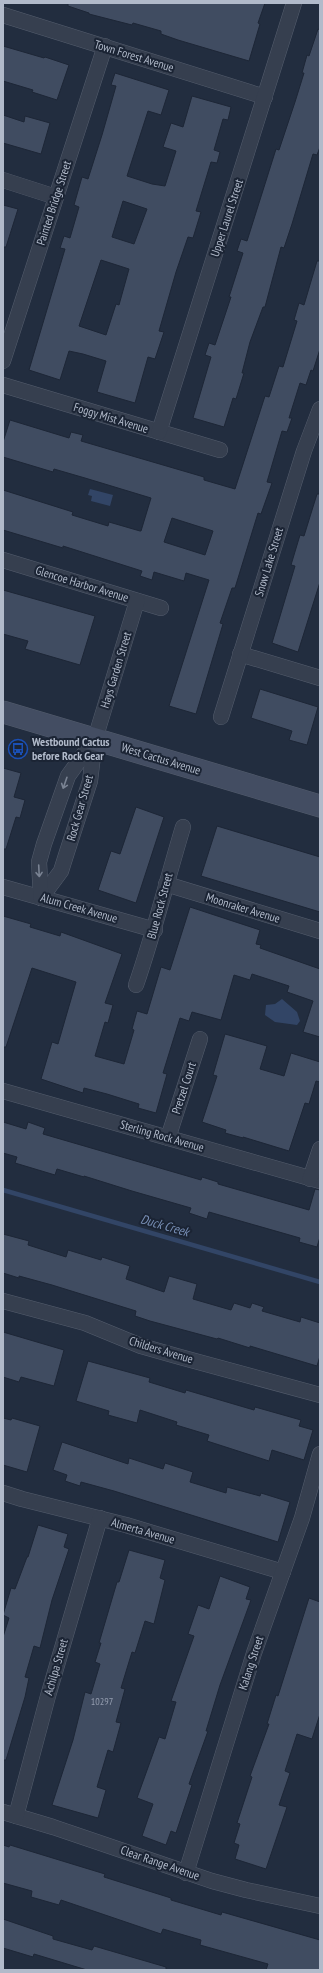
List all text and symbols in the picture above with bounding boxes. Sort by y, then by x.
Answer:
street label: Town Forest Avenue [93,36,176,75]
street label: Painted Bridge Street [33,158,74,247]
street label: Upper Laurel Street [207,176,246,259]
street label: Foggy Mist Avenue [72,399,150,436]
street label: Snow Lake Street [251,525,286,598]
street label: Glencoe Harbor Avenue [34,562,130,605]
street label: Hays Garden Street [97,629,134,710]
place label: Westbound Cactus before Rock Gear [31,734,110,763]
bus stop icon: Westbound Cactus before Rock Gear [7,738,29,760]
street label: West Cactus Avenue [120,739,203,778]
street label: Rock Gear Street [63,772,96,843]
one-way arrow [61,776,68,789]
one-way arrow [36,864,43,877]
street label: Blue Rock Street [144,871,176,940]
street label: Alum Creek Avenue [39,889,119,926]
street label: Moonraker Avenue [204,889,282,926]
street label: Pretzel Court [168,1059,199,1116]
street label: Sterling Rock Avenue [118,1116,206,1155]
water label: Duck Creek [139,1210,193,1241]
street label: Childers Avenue [127,1333,195,1366]
street label: Almerta Avenue [110,1514,177,1547]
street label: Kalang Street [235,1633,267,1692]
street label: Achilpa Street [40,1636,71,1697]
house number: 10297 [91,1695,113,1708]
street label: Clear Range Avenue [119,1842,202,1883]

